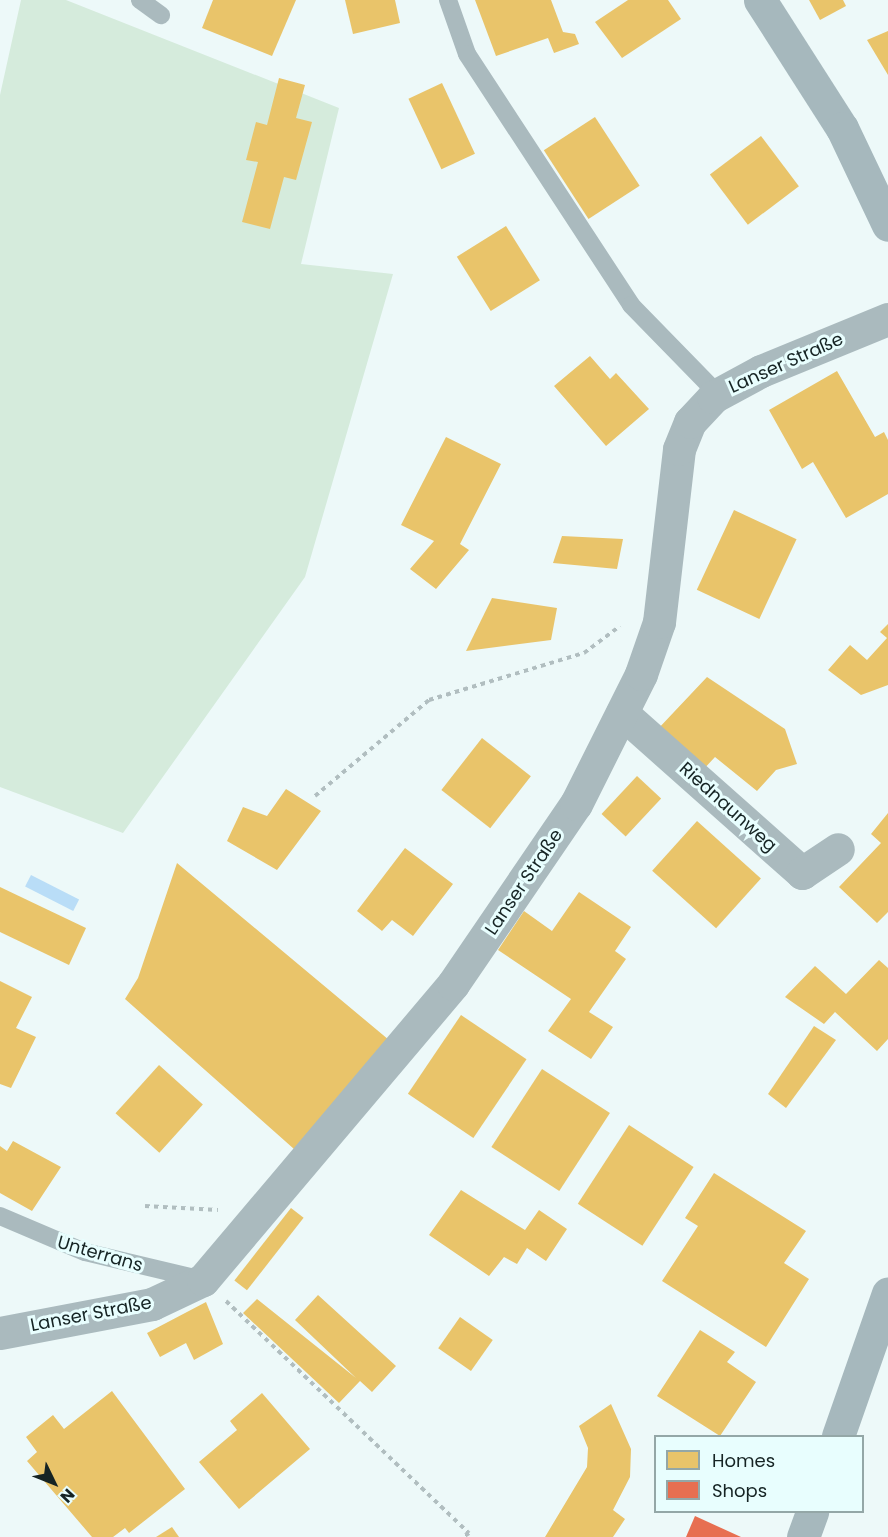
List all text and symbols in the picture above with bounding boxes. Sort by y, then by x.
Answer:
street label: Lanser Straße [725,328,847,398]
street label: Riednaunweg [675,758,781,856]
street label: Lanser Straße [481,825,567,939]
street label: Unterrans [55,1232,145,1276]
street label: Lanser Straße [29,1292,153,1336]
legend [654,1435,864,1513]
text: Homes [712,1448,775,1473]
north arrow [24,1453,84,1513]
text: Shops [712,1478,767,1503]
text: N [55,1483,80,1508]

